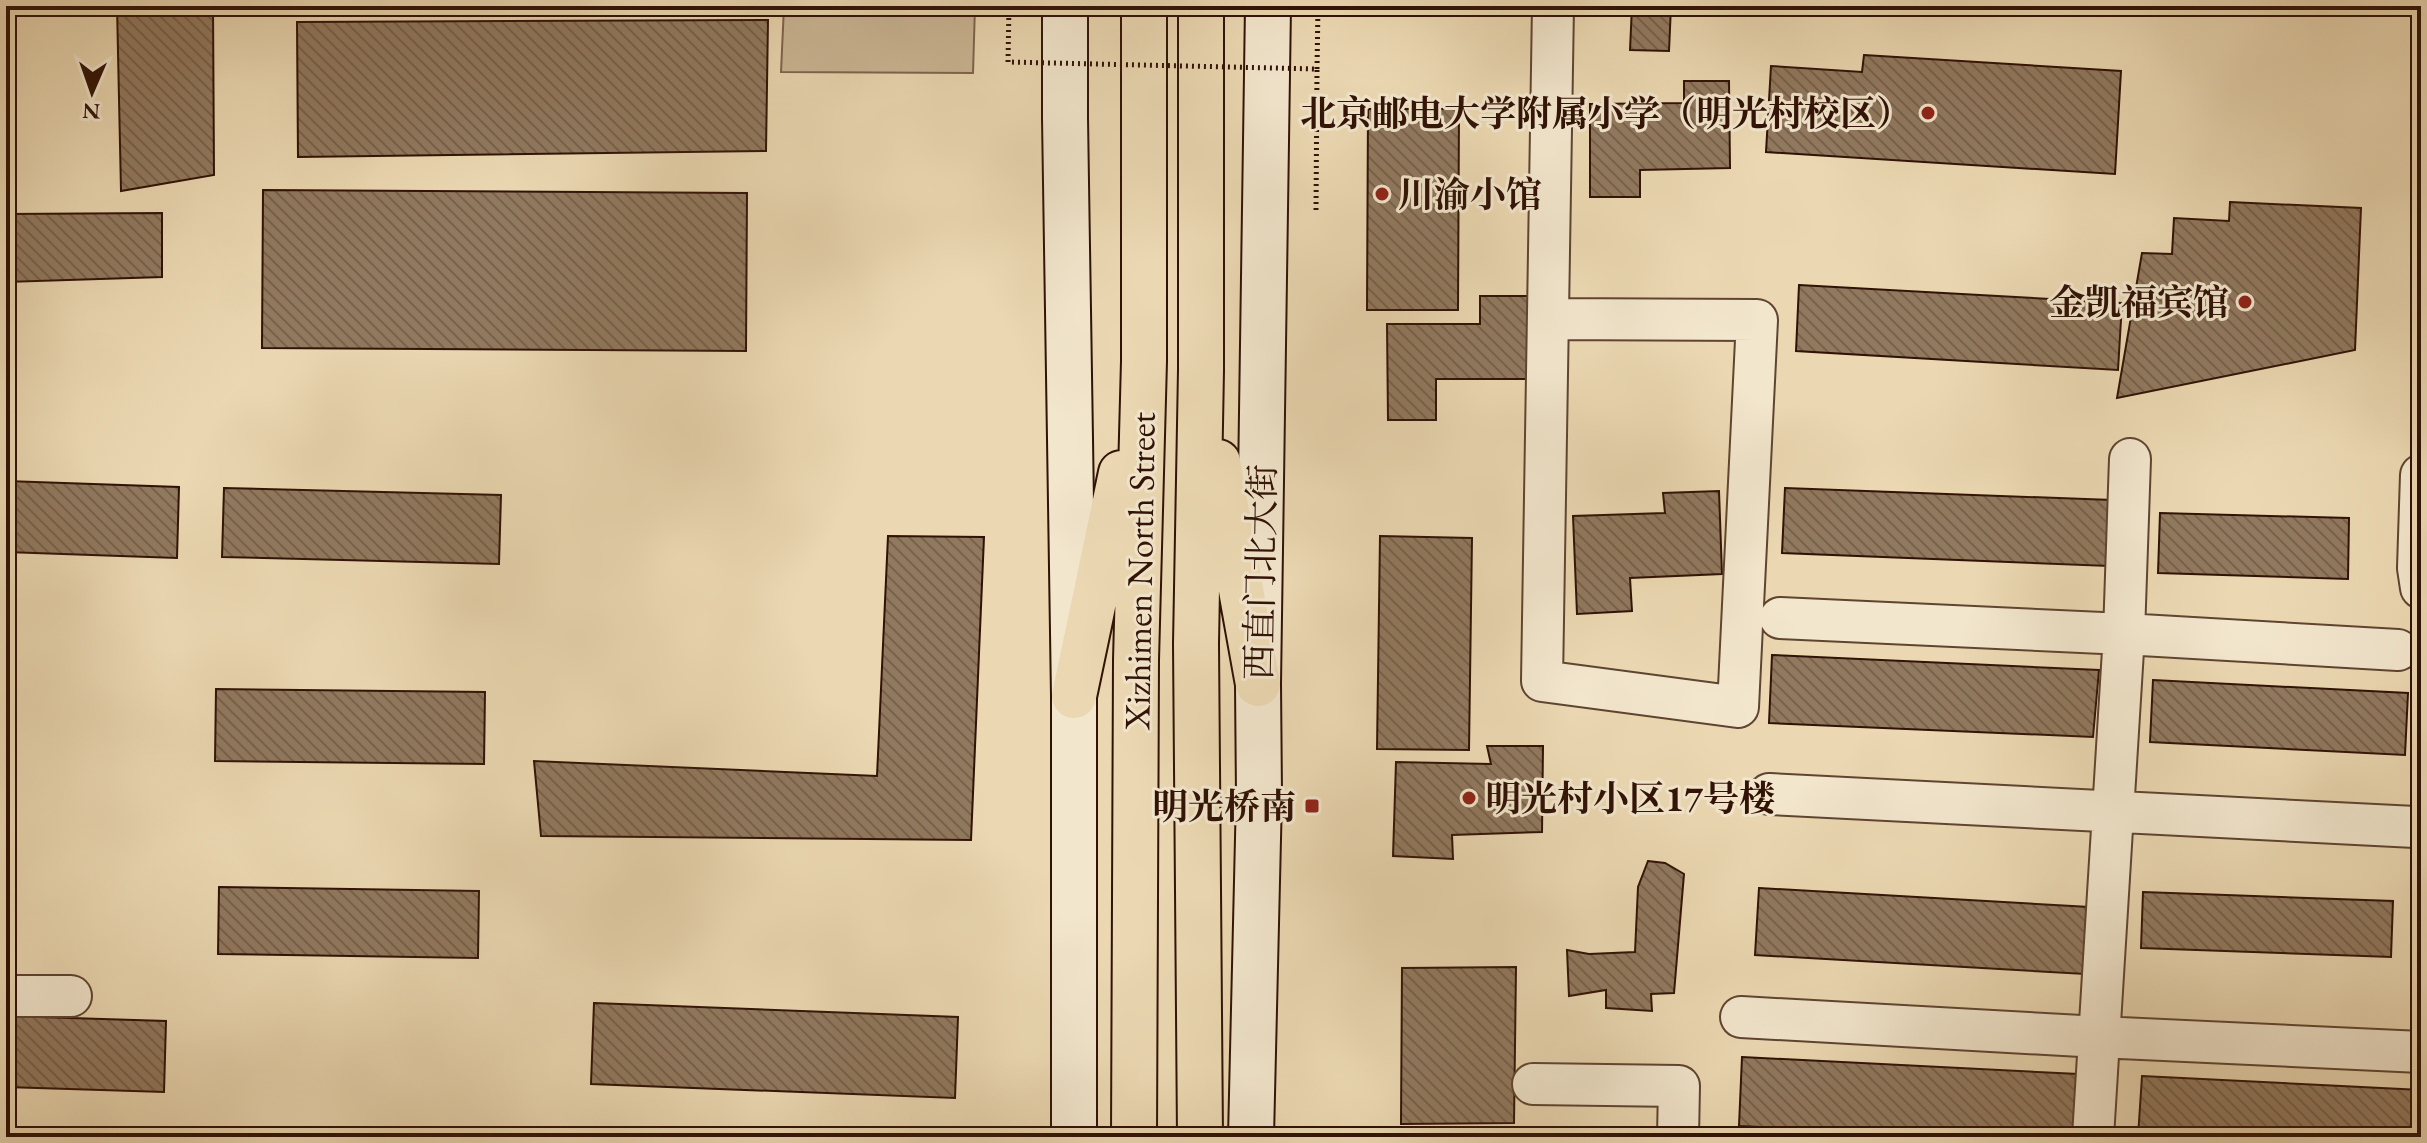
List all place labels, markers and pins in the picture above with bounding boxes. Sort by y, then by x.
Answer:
place label: 北京邮电大学附属小学（明光村校区） [1300,90,1912,137]
marker: 北京邮电大学附属小学（明光村校区） [1919,104,1937,122]
place label: 川渝小馆 [1398,171,1542,218]
marker: 川渝小馆 [1373,185,1391,203]
place label: 金凯福宾馆 [2049,279,2229,326]
marker: 金凯福宾馆 [2236,293,2254,311]
place label: 明光村小区17号楼 [1485,775,1775,822]
place label: 明光桥南 [1152,783,1296,830]
marker: 明光村小区17号楼 [1460,789,1478,807]
marker: 明光桥南 [1303,797,1321,815]

